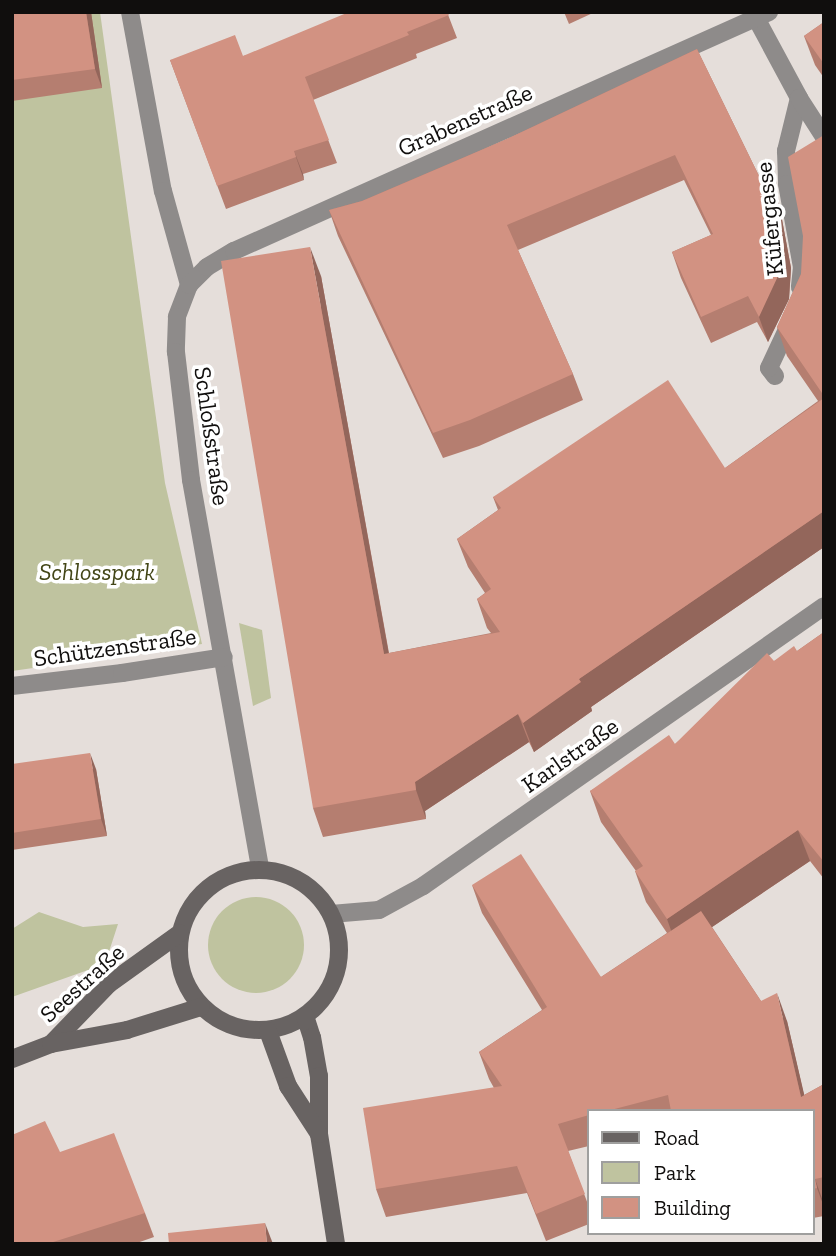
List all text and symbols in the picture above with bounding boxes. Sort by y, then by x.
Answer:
street label: Grabenstraße [393,78,537,162]
street label: Küfergasse [749,161,789,277]
street label: Schloßstraße [188,365,236,507]
park label: Schlosspark [39,558,155,586]
street label: Schützenstraße [32,621,198,673]
street label: Karlstraße [516,711,624,799]
street label: Seestraße [34,938,130,1028]
legend [588,1109,815,1235]
text: Road [654,1125,699,1150]
text: Park [654,1160,696,1185]
text: Building [654,1195,731,1220]

